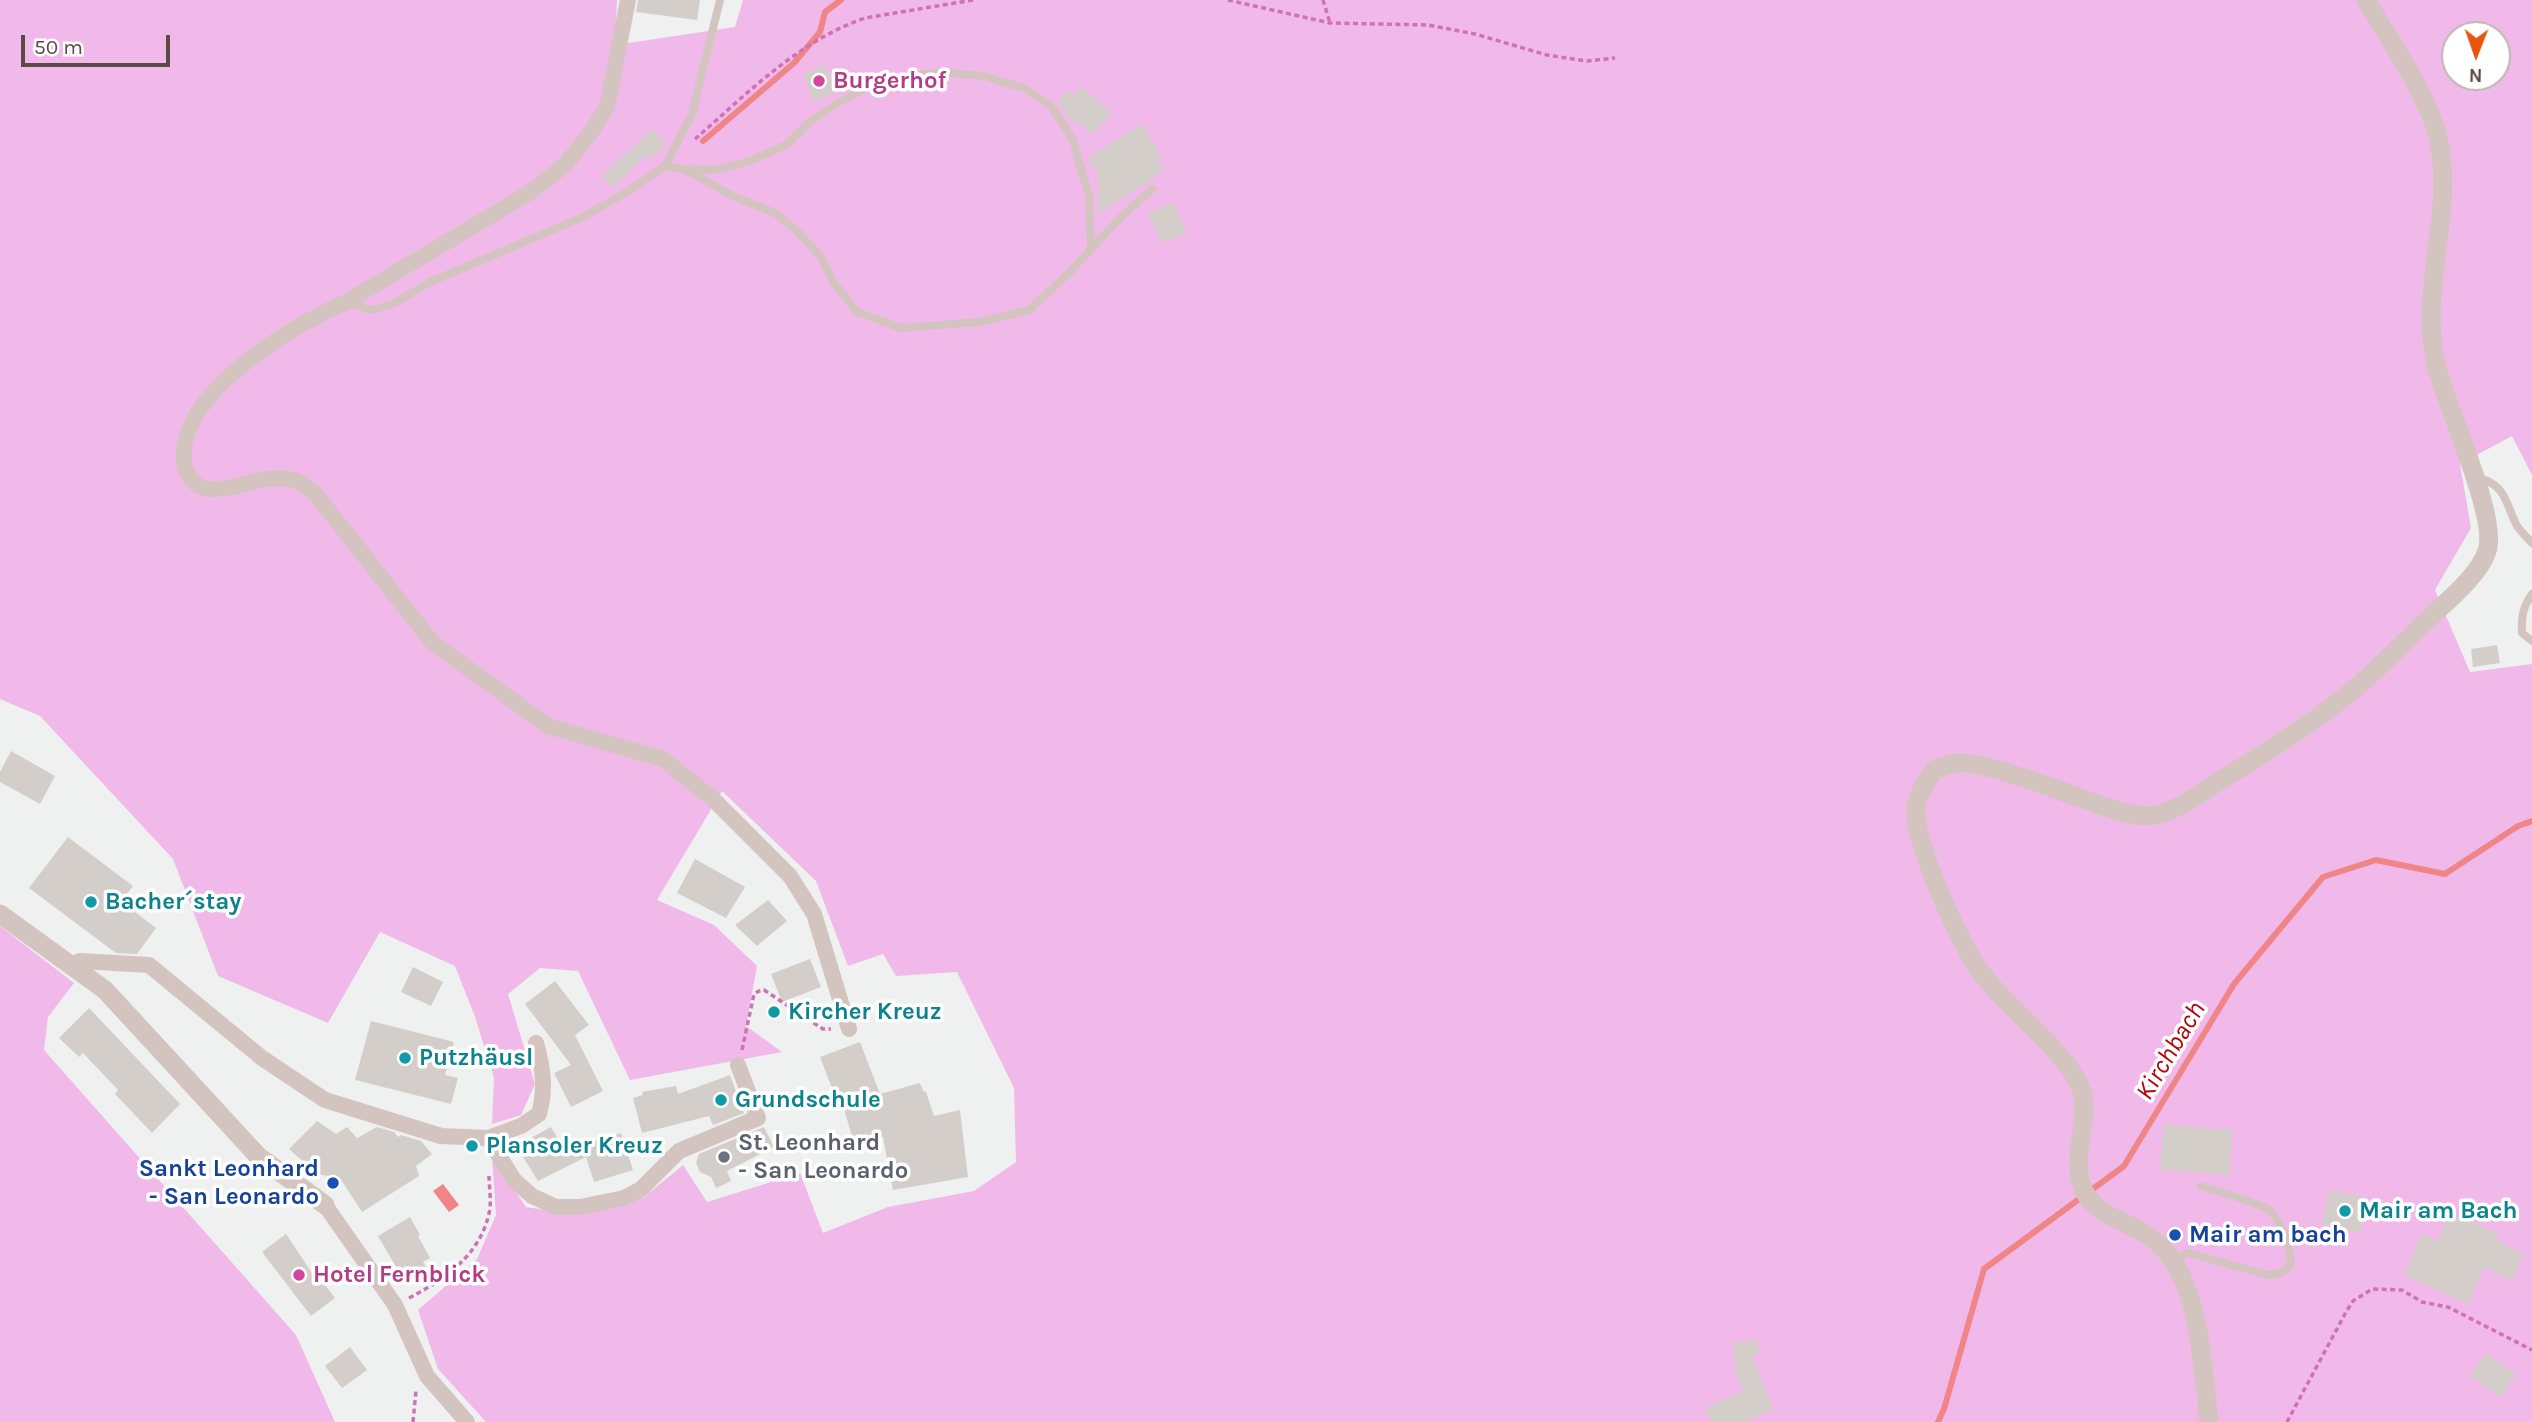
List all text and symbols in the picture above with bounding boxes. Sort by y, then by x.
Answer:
scale bar [24,21,173,65]
north arrow [2441,21,2511,91]
text: 50 m [34,35,83,59]
text: N [2469,64,2483,86]
place label: Burgerhof [833,67,946,95]
marker: Burgerhof [811,73,827,89]
place label: Bacher´stay [105,888,241,916]
marker: Bacher´stay [83,894,99,910]
water label: Kirchbach [2129,996,2213,1106]
place label: Kircher Kreuz [788,998,942,1026]
marker: Kircher Kreuz [766,1004,782,1020]
place label: Putzhäusl [419,1044,533,1072]
marker: Putzhäusl [397,1050,413,1066]
place label: Grundschule [735,1086,881,1114]
marker: Grundschule [713,1092,729,1108]
place label: St. Leonhard - San Leonardo [738,1129,908,1185]
place label: Plansoler Kreuz [486,1132,663,1160]
marker: Plansoler Kreuz [464,1138,480,1154]
marker: St. Leonhard - San Leonardo [716,1149,732,1165]
place label: Sankt Leonhard - San Leonardo [139,1155,319,1211]
marker: Sankt Leonhard - San Leonardo [325,1175,341,1191]
place label: Mair am Bach [2359,1197,2518,1225]
marker: Mair am Bach [2337,1203,2353,1219]
place label: Mair am bach [2189,1221,2347,1249]
marker: Mair am bach [2167,1227,2183,1243]
place label: Hotel Fernblick [313,1261,485,1289]
marker: Hotel Fernblick [291,1267,307,1283]

